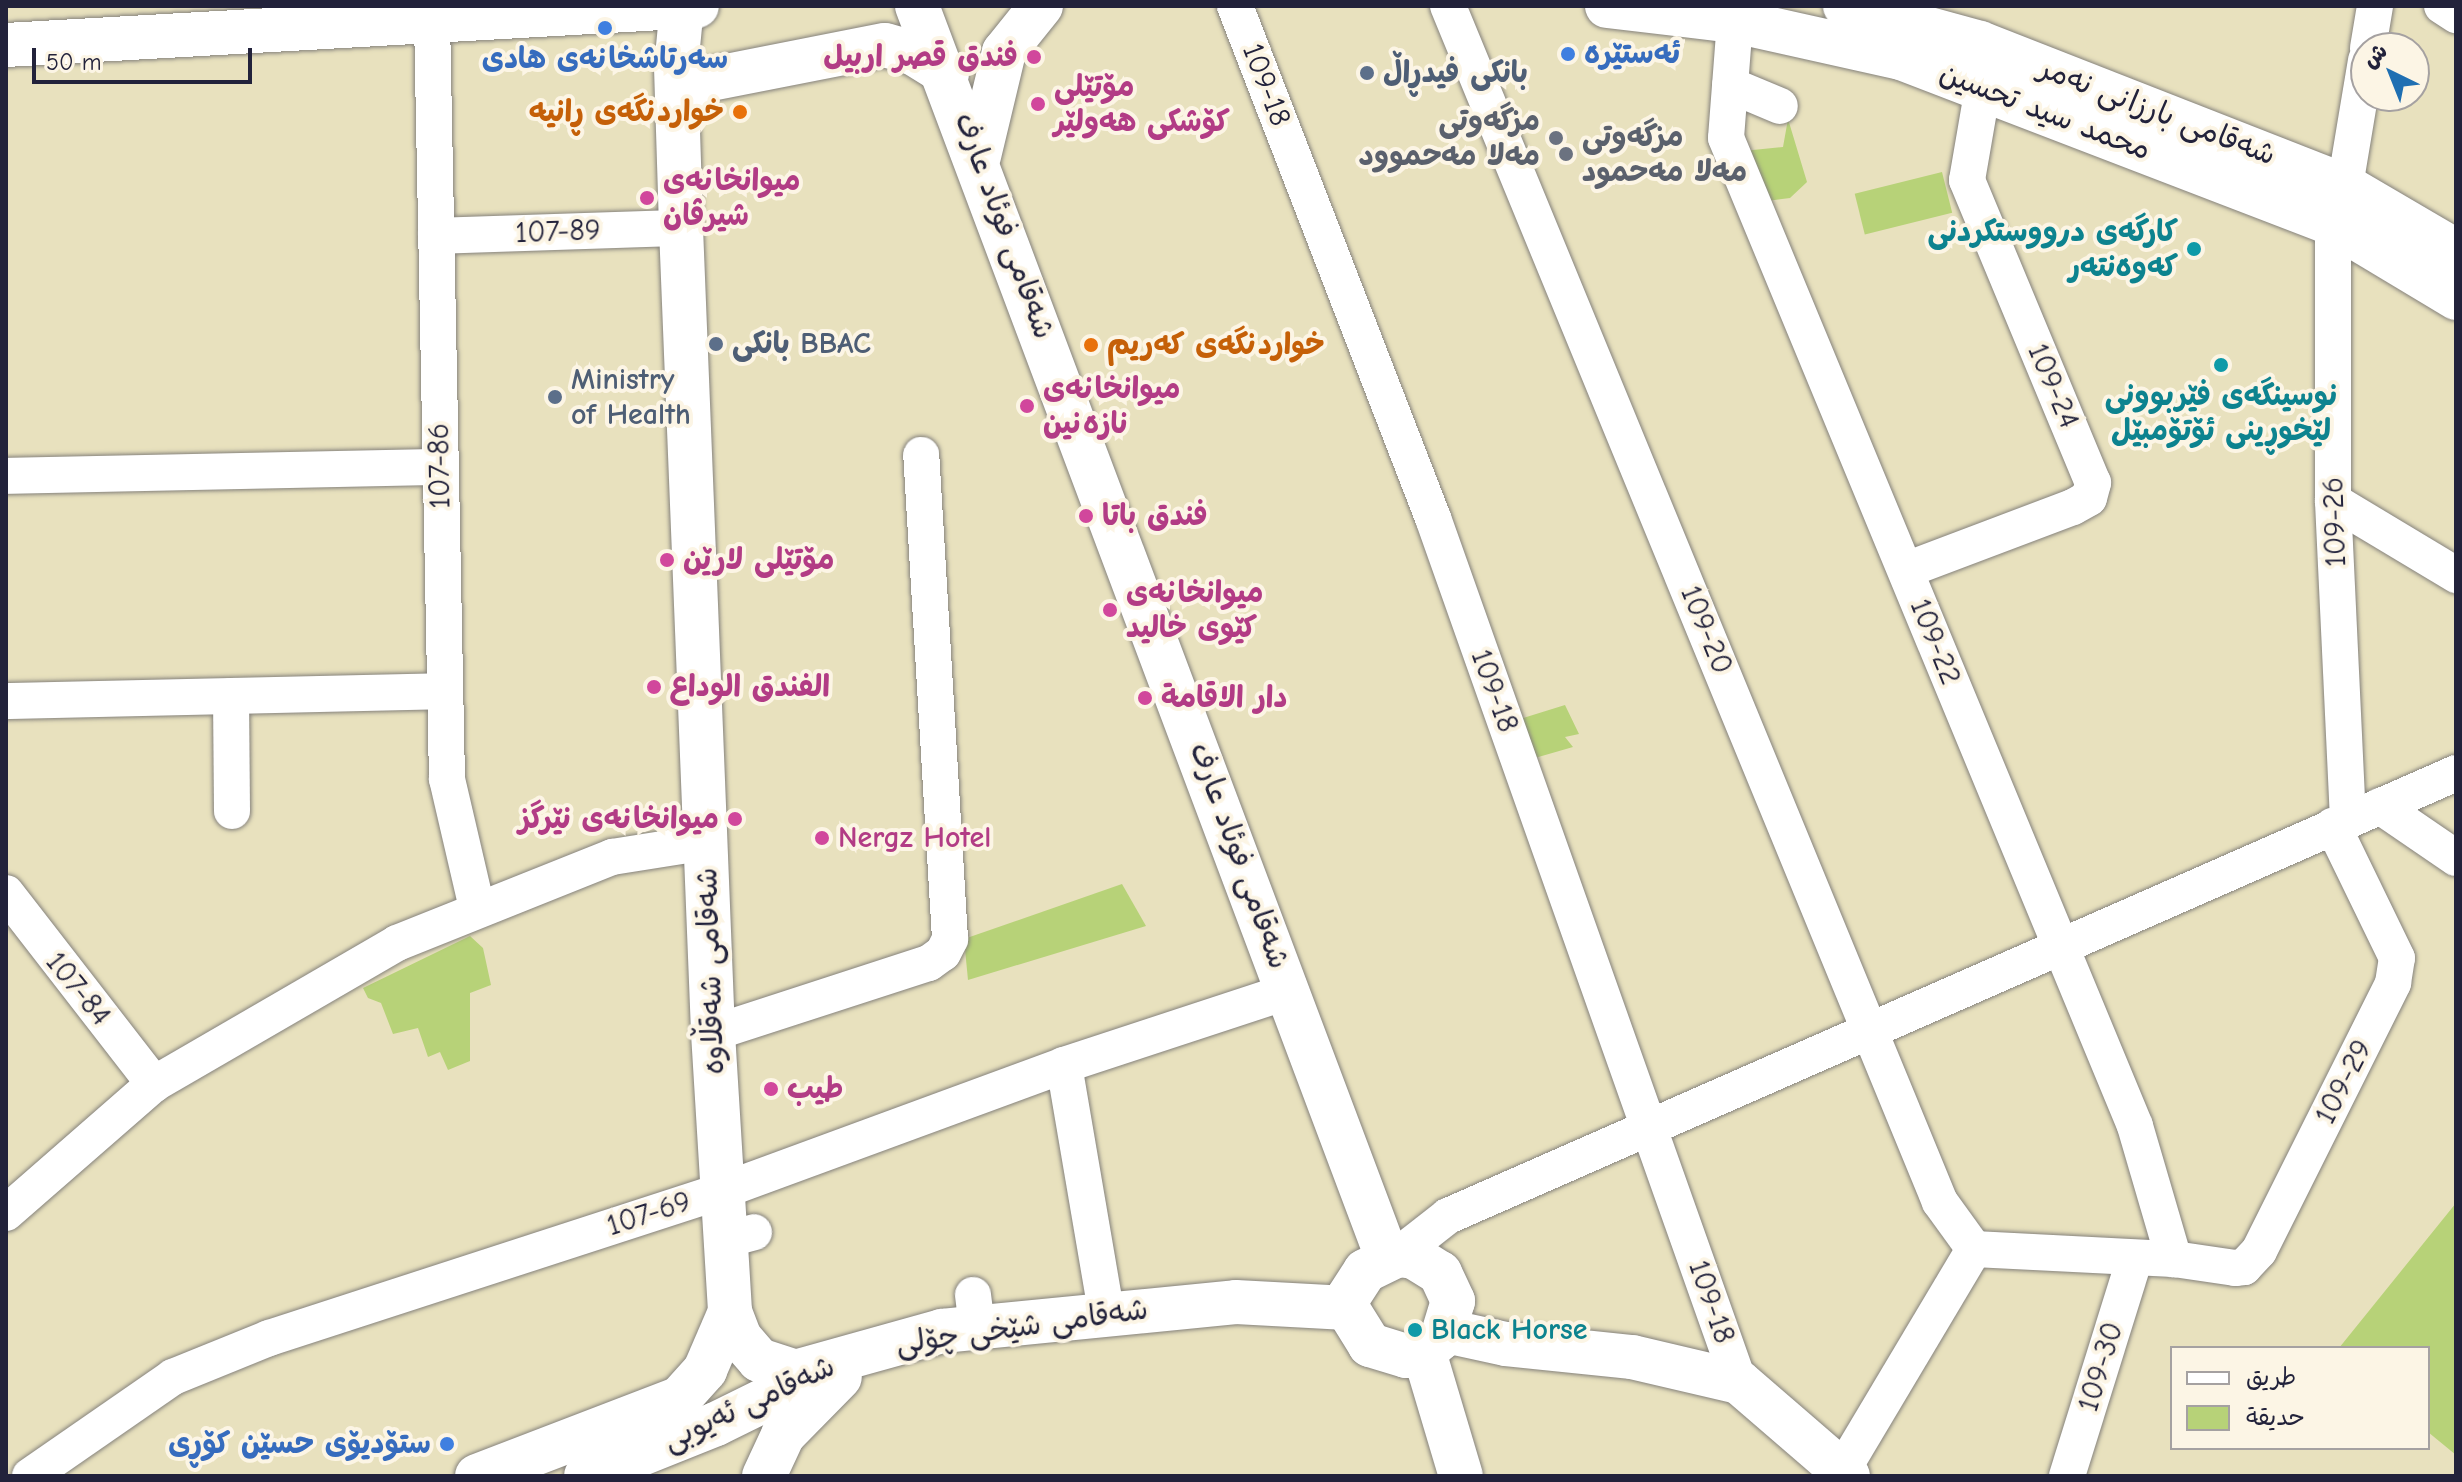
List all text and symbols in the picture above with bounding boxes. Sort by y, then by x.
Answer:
marker: سەرتاشخانەی ھادی [596,19,614,37]
scale bar [36,32,256,82]
north arrow [2350,32,2430,112]
place label: ئەستێرە [1584,36,1680,72]
text: ش [2357,38,2393,74]
place label: فندق قصر اربيل [823,39,1018,75]
street label: 109-18 [1234,39,1298,131]
place label: سەرتاشخانەی ھادی [482,41,728,77]
marker: ئەستێرە [1559,45,1577,63]
text: 50 m [46,48,102,76]
marker: فندق قصر اربيل [1025,48,1043,66]
street label: شەقامی بارزانی نەمر [2033,50,2281,174]
place label: بانکی فیدڕاڵ [1383,55,1528,91]
street label: محمد سید تحسین [1934,55,2156,169]
marker: بانکی فیدڕاڵ [1358,64,1376,82]
place label: مۆتێلی کۆشکی ھەولێر [1054,69,1230,140]
place label: خواردنگەی ڕانیە [529,94,724,130]
marker: مۆتێلی کۆشکی ھەولێر [1029,95,1047,113]
marker: خواردنگەی ڕانیە [731,103,749,121]
place label: مزگەوتی مەلا مەحموود [1359,103,1540,174]
street label: شەقامی فوئاد عارف [946,108,1062,344]
place label: مزگەوتی مەلا مەحمود [1582,119,1747,190]
marker: مزگەوتی مەلا مەحموود [1547,129,1565,147]
marker: مزگەوتی مەلا مەحمود [1557,145,1575,163]
place label: میوانخانەی شیرڤان [663,163,801,234]
marker: میوانخانەی شیرڤان [638,189,656,207]
street label: 107-89 [515,213,601,251]
place label: کارگەی درووستکردنی کەوەنتەر [1927,214,2178,284]
marker: کارگەی درووستکردنی کەوەنتەر [2185,240,2203,258]
place label: بانکی BBAC [732,326,871,362]
place label: خواردنگەی کەریم [1107,327,1325,363]
marker: بانکی BBAC [707,335,725,353]
marker: خواردنگەی کەریم [1082,336,1100,354]
street label: 109-24 [2019,338,2087,434]
marker: نوسینگەی فێربوونی لێخوڕینی ئۆتۆمبێل [2212,356,2230,374]
place label: Ministry of Health [571,362,691,432]
place label: میوانخانەی نازەنین [1043,371,1181,442]
place label: نوسینگەی فێربوونی لێخوڕینی ئۆتۆمبێل [2105,378,2337,448]
marker: Ministry of Health [546,388,564,406]
marker: میوانخانەی نازەنین [1018,397,1036,415]
street label: 107-86 [421,423,459,509]
street label: 109-26 [2315,476,2355,568]
place label: فندق باتا [1102,498,1208,534]
marker: فندق باتا [1077,507,1095,525]
place label: مۆتێلی لارێن [683,542,834,578]
marker: مۆتێلی لارێن [658,551,676,569]
place label: میوانخانەی کێوی خالید [1126,575,1264,646]
street label: 109-20 [1672,581,1740,679]
street label: 109-22 [1902,594,1968,690]
marker: میوانخانەی کێوی خالید [1101,601,1119,619]
street label: 109-18 [1462,645,1526,737]
place label: الفندق الوداع [670,669,830,705]
marker: الفندق الوداع [645,678,663,696]
place label: دار الاقامة [1161,680,1287,716]
marker: دار الاقامة [1136,689,1154,707]
street label: شەقامی فوئاد عارف [1181,738,1297,974]
place label: میوانخانەی نێرگز [519,801,719,837]
marker: میوانخانەی نێرگز [726,810,744,828]
place label: Nergz Hotel [838,820,991,856]
marker: Nergz Hotel [813,829,831,847]
street label: شەقامی شەقڵاوە [689,867,733,1075]
street label: 107-84 [38,945,118,1033]
street label: 109-29 [2308,1034,2380,1130]
place label: طيب [787,1071,843,1107]
marker: طيب [762,1080,780,1098]
street label: 107-69 [602,1184,696,1244]
street label: 109-18 [1680,1256,1742,1348]
street label: شەقامی شێخی چۆلی [894,1291,1150,1363]
place label: Black Horse [1431,1312,1588,1348]
street label: 109-30 [2070,1318,2132,1416]
marker: Black Horse [1406,1321,1424,1339]
legend [2170,1346,2430,1450]
street label: شەقامی ئەیوبی [657,1349,841,1459]
text: طريق [2246,1363,2296,1391]
text: حديقة [2246,1403,2305,1431]
place label: ستۆدیۆی حسێن کۆڕی [168,1426,431,1462]
marker: ستۆدیۆی حسێن کۆڕی [438,1435,456,1453]

